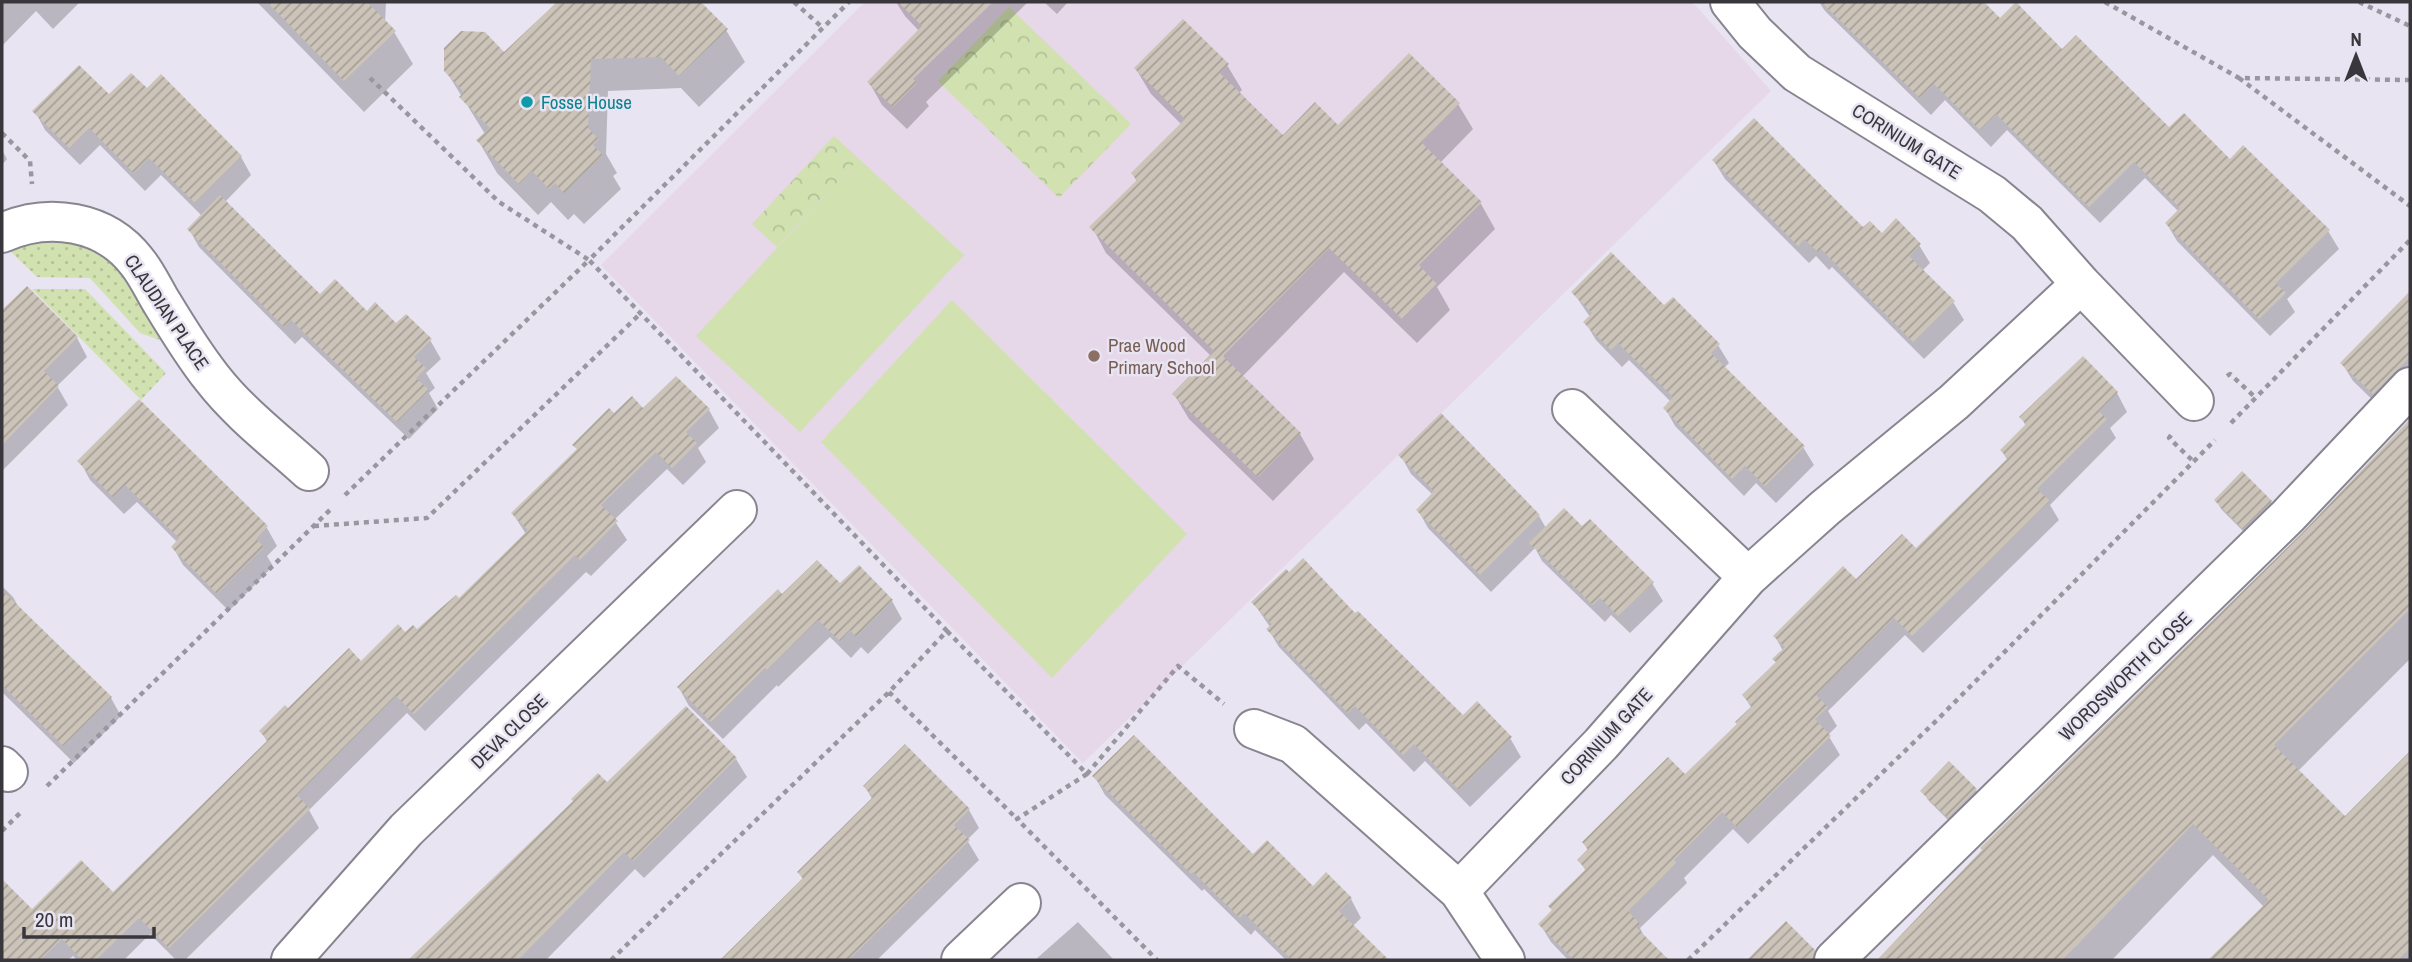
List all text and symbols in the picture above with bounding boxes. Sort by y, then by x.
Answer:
north arrow [2321,21,2391,91]
text: N [2350,26,2362,52]
place label: Fosse House [541,89,632,115]
marker: Fosse House [519,94,535,110]
street label: CORINIUM GATE [1847,97,1967,185]
street label: CLAUDIAN PLACE [119,249,215,375]
place label: Prae Wood Primary School [1108,332,1215,380]
marker: Prae Wood Primary School [1086,348,1102,364]
street label: WORDSWORTH CLOSE [2053,606,2197,746]
street label: CORINIUM GATE [1554,682,1658,790]
street label: DEVA CLOSE [465,688,553,774]
scale bar [24,895,154,939]
text: 20 m [35,905,73,934]

